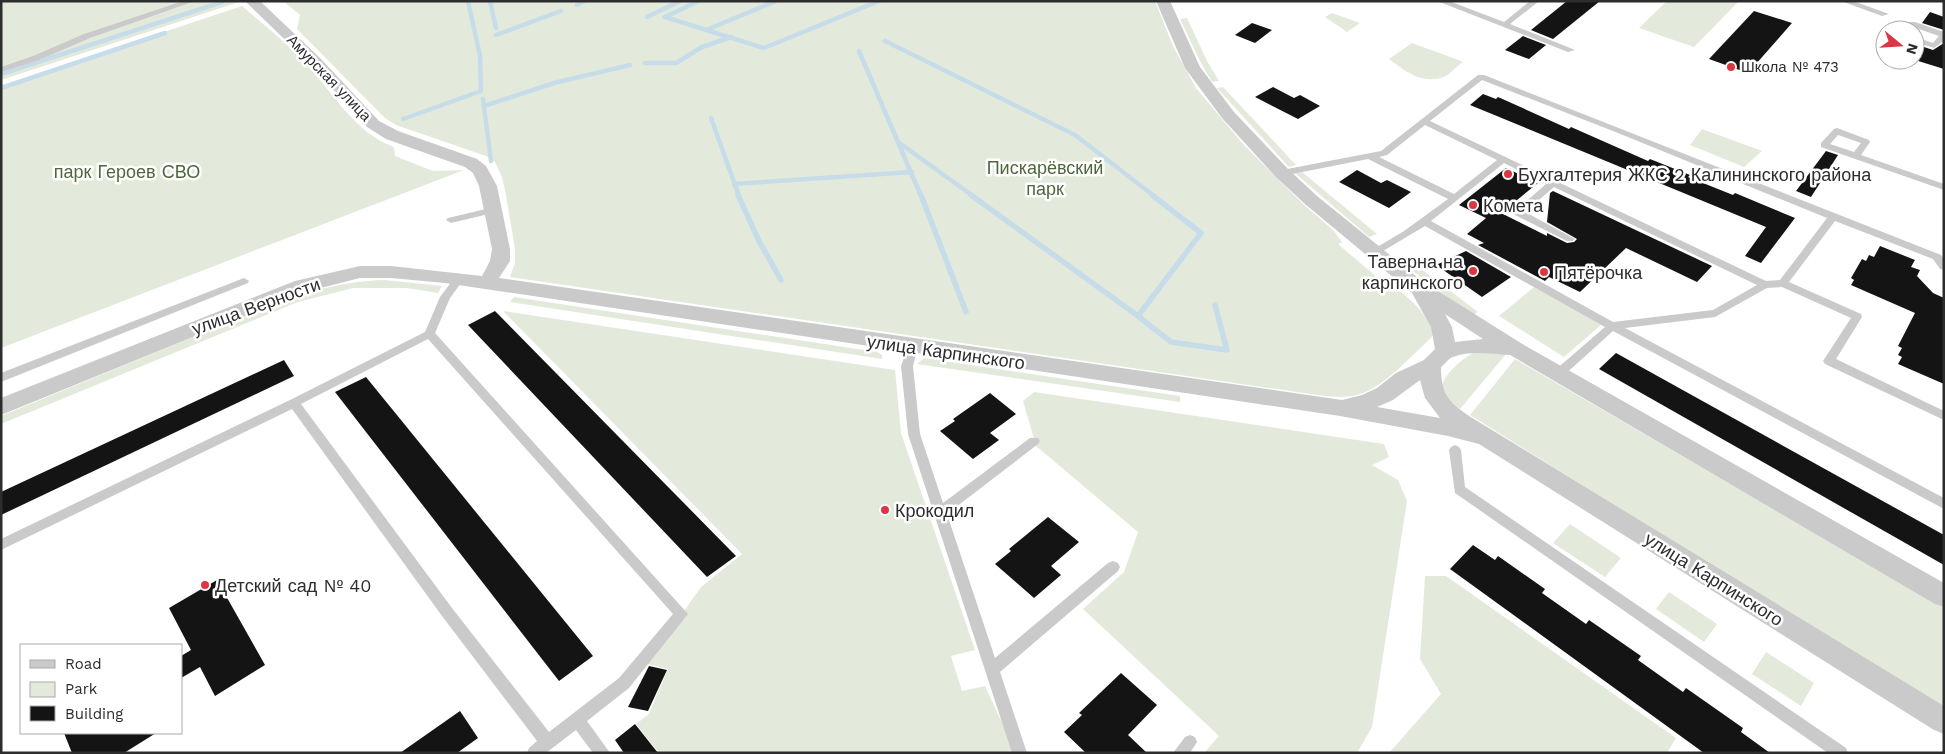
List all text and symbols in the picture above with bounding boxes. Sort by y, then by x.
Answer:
north arrow [1875,20,1925,70]
street label: Амурская улица [283,31,375,125]
text: N [1903,42,1922,56]
place label: Школа № 473 [1741,58,1839,76]
marker: Школа № 473 [1725,61,1737,73]
park label: Пискарёвский парк [987,157,1103,199]
park label: парк Героев СВО [54,161,200,182]
place label: Бухгалтерия ЖКС 2 Калининского района [1518,164,1872,185]
marker: Бухгалтерия ЖКС 2 Калининского района [1502,168,1514,180]
place label: Комета [1483,195,1544,216]
marker: Комета [1467,199,1479,211]
place label: Таверна на карпинского [1362,251,1464,293]
place label: Пятёрочка [1554,262,1643,283]
marker: Таверна на карпинского [1467,265,1479,277]
marker: Пятёрочка [1538,266,1550,278]
street label: улица Верности [189,273,323,339]
street label: улица Карпинского [866,331,1026,373]
place label: Крокодил [895,500,974,521]
marker: Крокодил [879,504,891,516]
street label: улица Карпинского [1641,528,1787,630]
place label: Детский сад № 40 [215,575,371,596]
marker: Детский сад № 40 [199,579,211,591]
legend [20,644,182,734]
text: Road [65,655,102,673]
text: Park [65,680,98,698]
text: Building [65,705,123,723]

